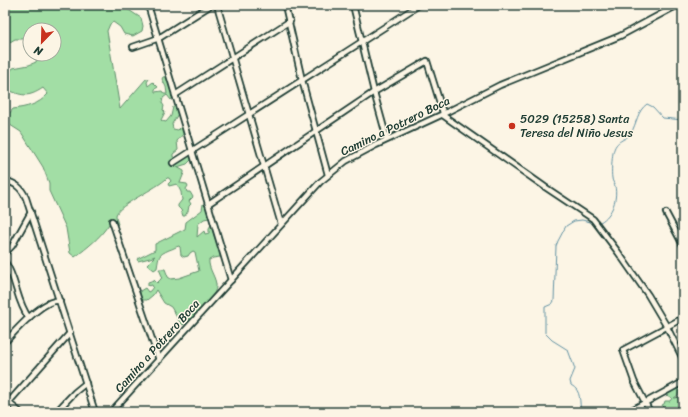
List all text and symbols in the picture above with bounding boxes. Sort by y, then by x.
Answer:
north arrow [22,22,62,62]
text: N [31,40,46,61]
street label: Camino a Potrero Boca [336,90,454,162]
place label: 5029 (15258) Santa Teresa del Niño Jesus [520,108,633,144]
marker: 5029 (15258) Santa Teresa del Niño Jesus [507,121,517,131]
street label: Camino a Potrero Boca [109,294,205,398]

